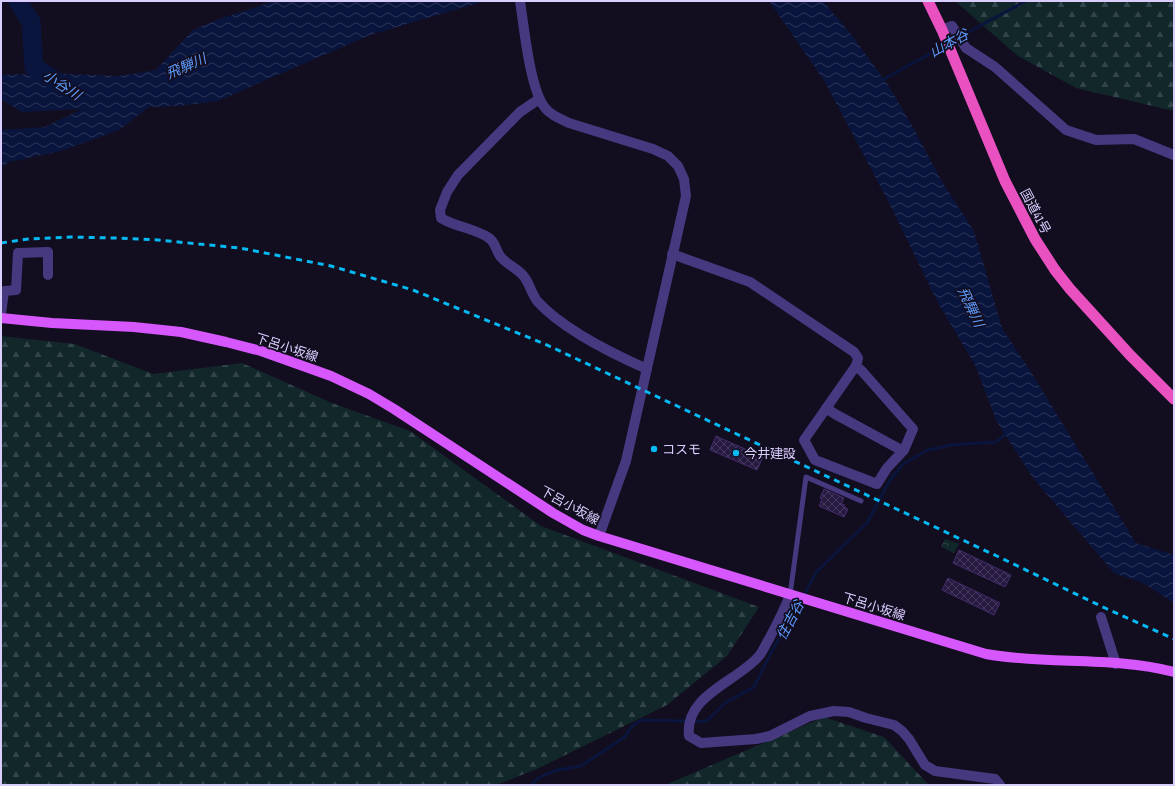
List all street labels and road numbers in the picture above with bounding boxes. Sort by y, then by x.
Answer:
street label: 国道41号 [1017,186,1054,237]
street label: 下呂小坂線 [253,330,320,366]
street label: 下呂小坂線 [537,483,602,529]
street label: 下呂小坂線 [840,590,907,624]

